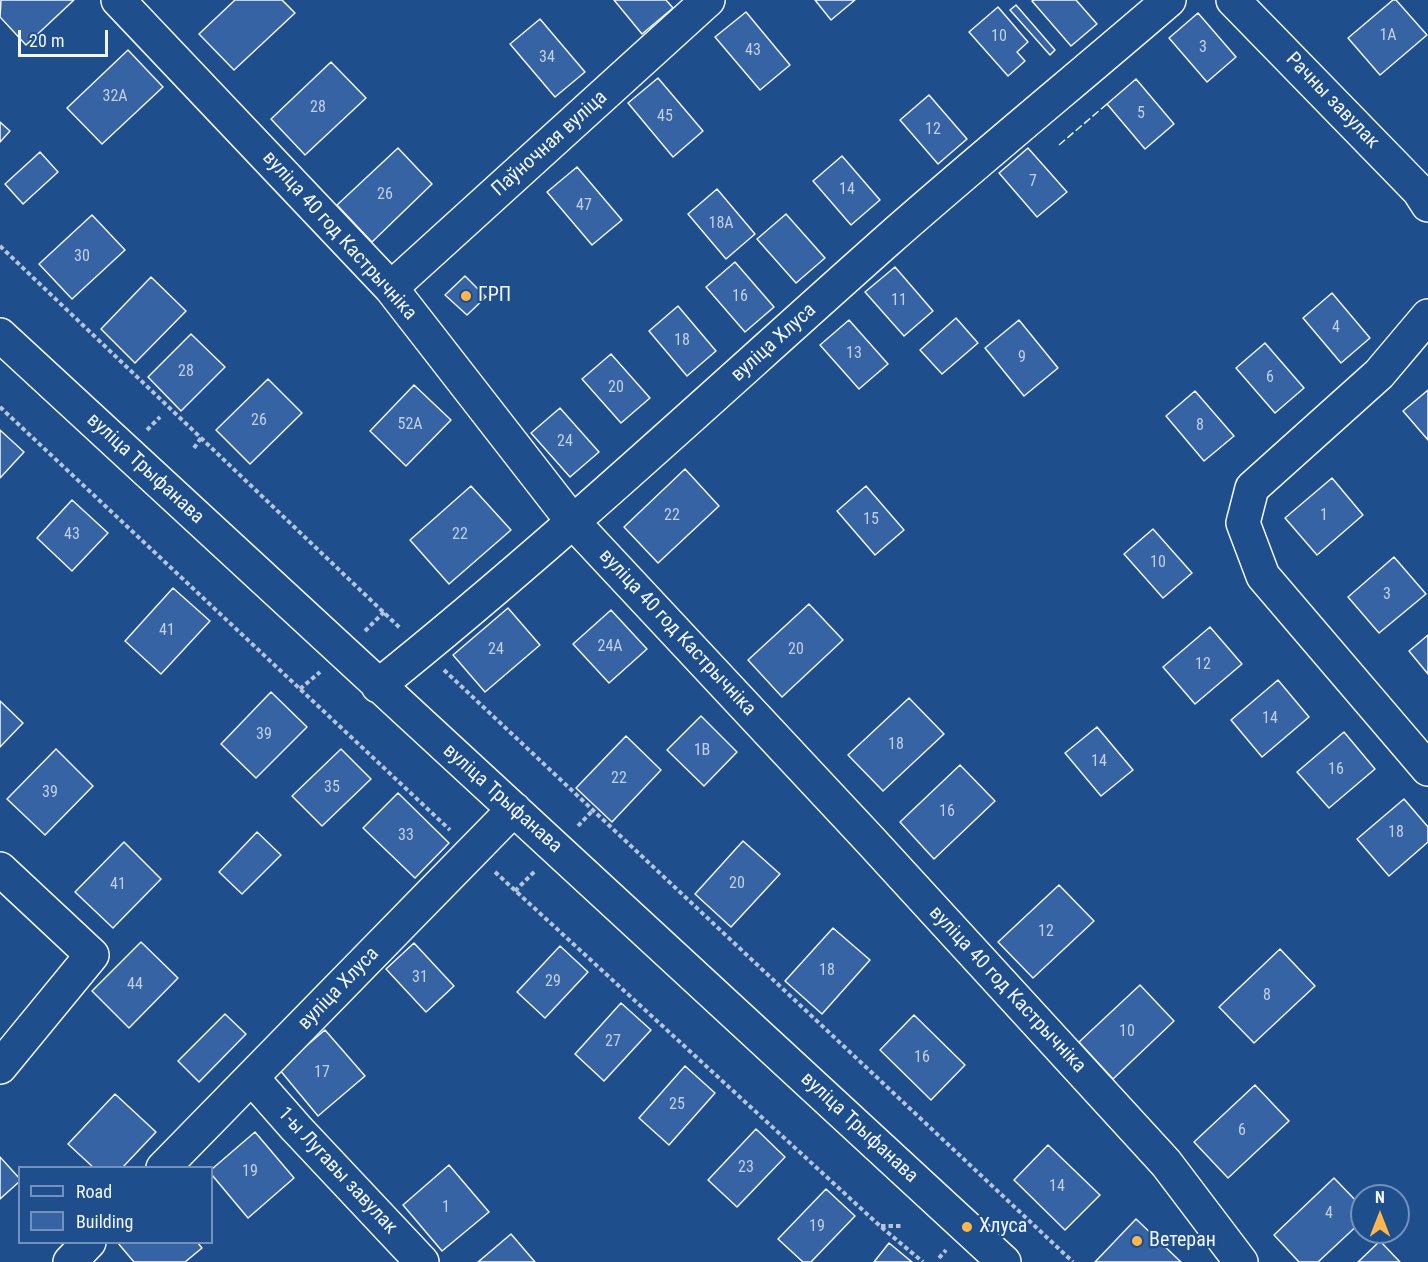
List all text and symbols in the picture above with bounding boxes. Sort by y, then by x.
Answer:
scale bar [21,18,111,56]
house number: 1А [1379,26,1397,46]
house number: 10 [991,27,1007,47]
text: 20 m [29,30,64,51]
house number: 3 [1199,38,1207,58]
house number: 43 [745,41,761,61]
house number: 34 [539,48,555,68]
street label: Рачны завулак [1280,48,1384,154]
street label: Паўночная вуліца [487,86,613,202]
house number: 32А [102,87,128,107]
house number: 28 [310,98,326,118]
house number: 5 [1137,104,1145,124]
house number: 45 [657,107,673,127]
house number: 12 [925,120,941,140]
street label: вуліца 40 год Кастрычніка [257,147,421,325]
house number: 7 [1029,172,1037,192]
house number: 14 [839,180,855,200]
house number: 26 [377,185,393,205]
house number: 47 [576,196,592,216]
house number: 18А [708,214,734,234]
house number: 30 [74,247,90,267]
place label: ГРП [478,284,511,308]
house number: 16 [732,287,748,307]
marker: ГРП [459,289,473,303]
house number: 11 [891,291,907,311]
street label: вуліца Хлуса [727,299,821,387]
house number: 4 [1332,318,1340,338]
house number: 18 [674,331,690,351]
house number: 13 [846,344,862,364]
house number: 9 [1018,348,1026,368]
house number: 28 [178,362,194,382]
house number: 6 [1266,368,1274,388]
house number: 20 [608,378,624,398]
street label: вуліца Трыфанава [81,408,209,530]
house number: 26 [251,411,267,431]
house number: 52А [397,415,423,435]
house number: 8 [1196,416,1204,436]
house number: 24 [557,432,573,452]
house number: 22 [664,506,680,526]
house number: 1 [1320,506,1328,526]
house number: 15 [863,510,879,530]
house number: 43 [64,525,80,545]
house number: 22 [452,525,468,545]
street label: вуліца 40 год Кастрычніка [594,545,760,721]
house number: 10 [1150,553,1166,573]
house number: 3 [1383,585,1391,605]
house number: 41 [159,621,175,641]
house number: 24А [597,637,623,657]
house number: 24 [488,640,504,660]
house number: 20 [788,640,804,660]
house number: 12 [1195,655,1211,675]
house number: 14 [1262,709,1278,729]
house number: 39 [256,725,272,745]
house number: 18 [888,735,904,755]
street label: вуліца Трыфанава [438,739,566,859]
house number: 1В [694,741,710,761]
house number: 14 [1091,752,1107,772]
house number: 16 [1328,760,1344,780]
house number: 22 [611,769,627,789]
house number: 35 [324,778,340,798]
house number: 39 [42,783,58,803]
house number: 16 [939,802,955,822]
house number: 18 [1388,823,1404,843]
house number: 33 [398,826,414,846]
house number: 20 [729,874,745,894]
house number: 41 [110,875,126,895]
street label: вуліца 40 год Кастрычніка [924,902,1090,1078]
house number: 12 [1038,922,1054,942]
street label: вуліца Хлуса [294,943,384,1035]
house number: 18 [819,961,835,981]
house number: 31 [412,968,428,988]
house number: 29 [545,972,561,992]
house number: 44 [127,975,143,995]
house number: 8 [1263,986,1271,1006]
house number: 10 [1119,1022,1135,1042]
house number: 27 [605,1032,621,1052]
house number: 16 [914,1048,930,1068]
house number: 17 [314,1063,330,1083]
street label: вуліца Трыфанава [795,1067,923,1189]
house number: 25 [669,1095,685,1115]
street label: 1-ы Лугавы завулак [272,1103,402,1239]
house number: 6 [1238,1121,1246,1141]
house number: 23 [738,1158,754,1178]
house number: 19 [242,1162,258,1182]
legend [18,1166,213,1244]
house number: 14 [1049,1177,1065,1197]
text: Road [76,1181,112,1202]
north arrow [1350,1184,1410,1244]
text: N [1375,1188,1385,1207]
house number: 1 [442,1198,450,1218]
house number: 4 [1325,1204,1333,1224]
text: Building [76,1211,133,1232]
place label: Хлуса [979,1215,1027,1239]
house number: 19 [809,1217,825,1237]
marker: Хлуса [960,1220,974,1234]
place label: Ветеран [1149,1229,1216,1253]
marker: Ветеран [1130,1234,1144,1248]

